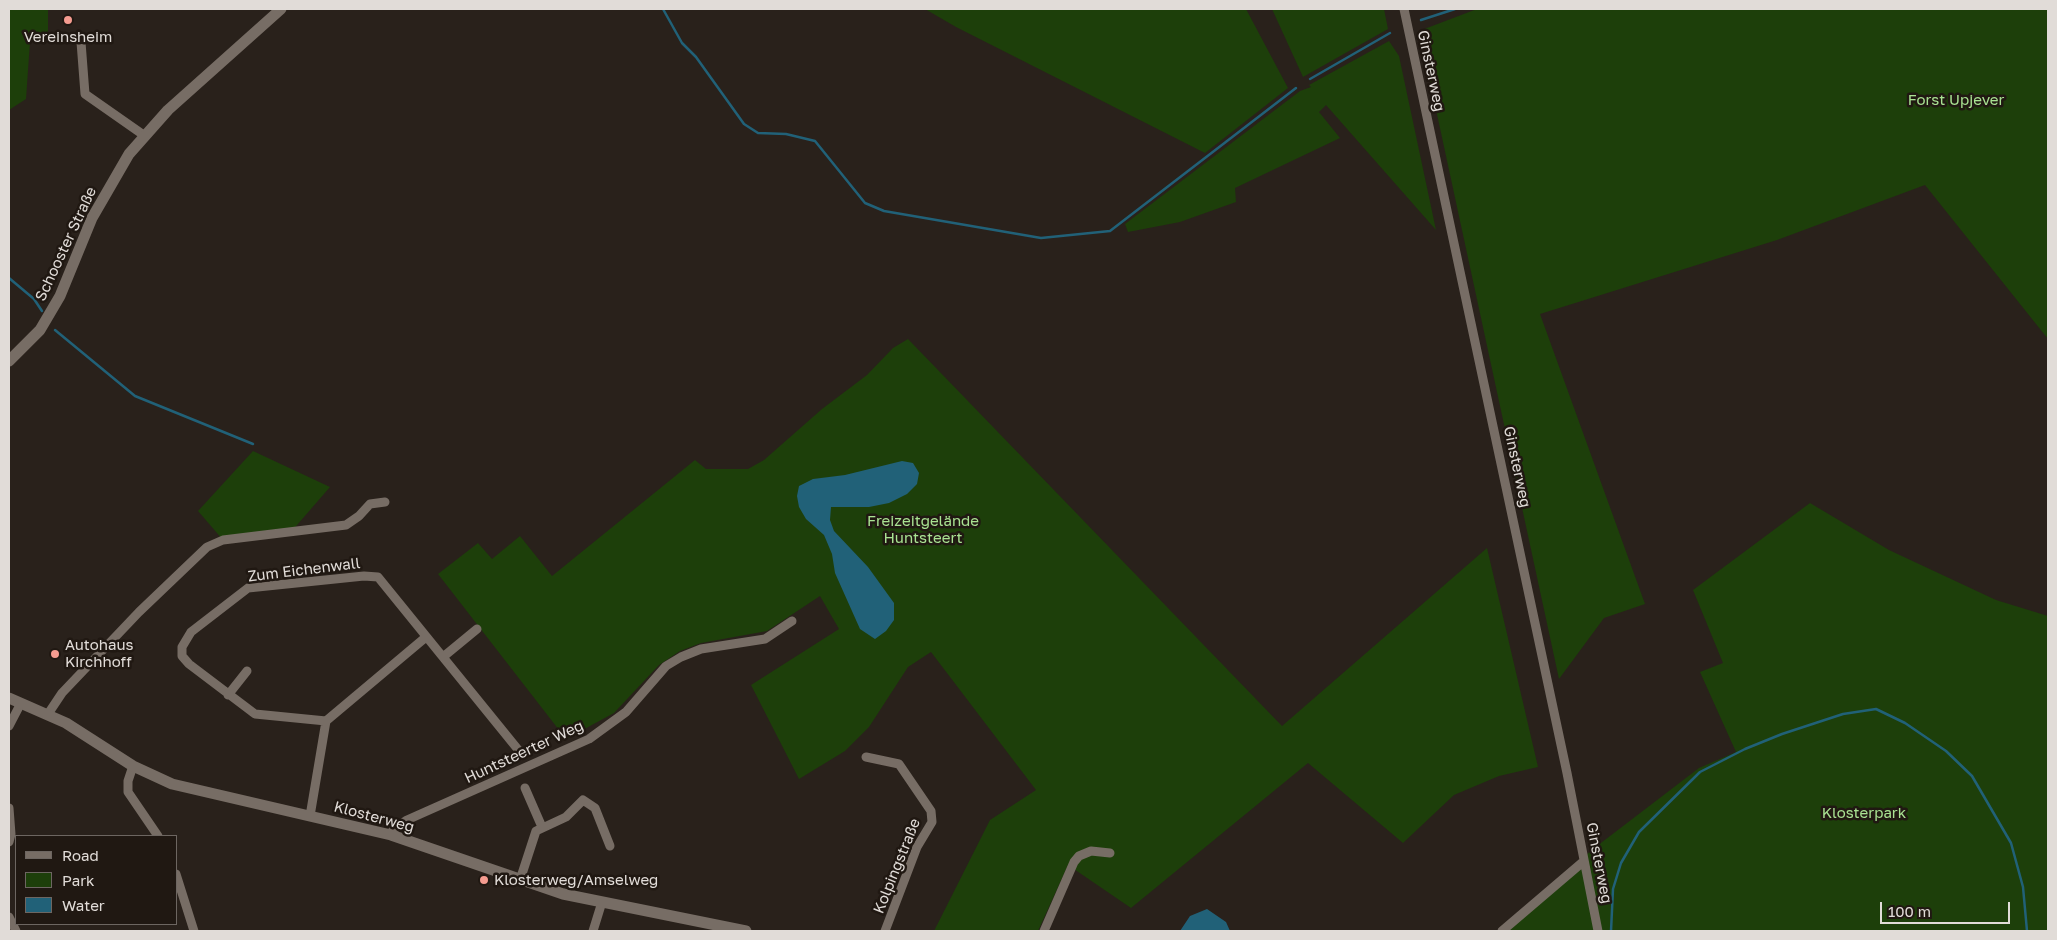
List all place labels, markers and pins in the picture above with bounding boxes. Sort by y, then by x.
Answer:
marker: Vereinsheim [62,14,74,26]
place label: Vereinsheim [24,28,112,46]
place label: Autohaus Kirchhoff [65,636,134,671]
marker: Autohaus Kirchhoff [49,648,61,660]
place label: Klosterweg/Amselweg [494,871,658,889]
marker: Klosterweg/Amselweg [478,874,490,886]

